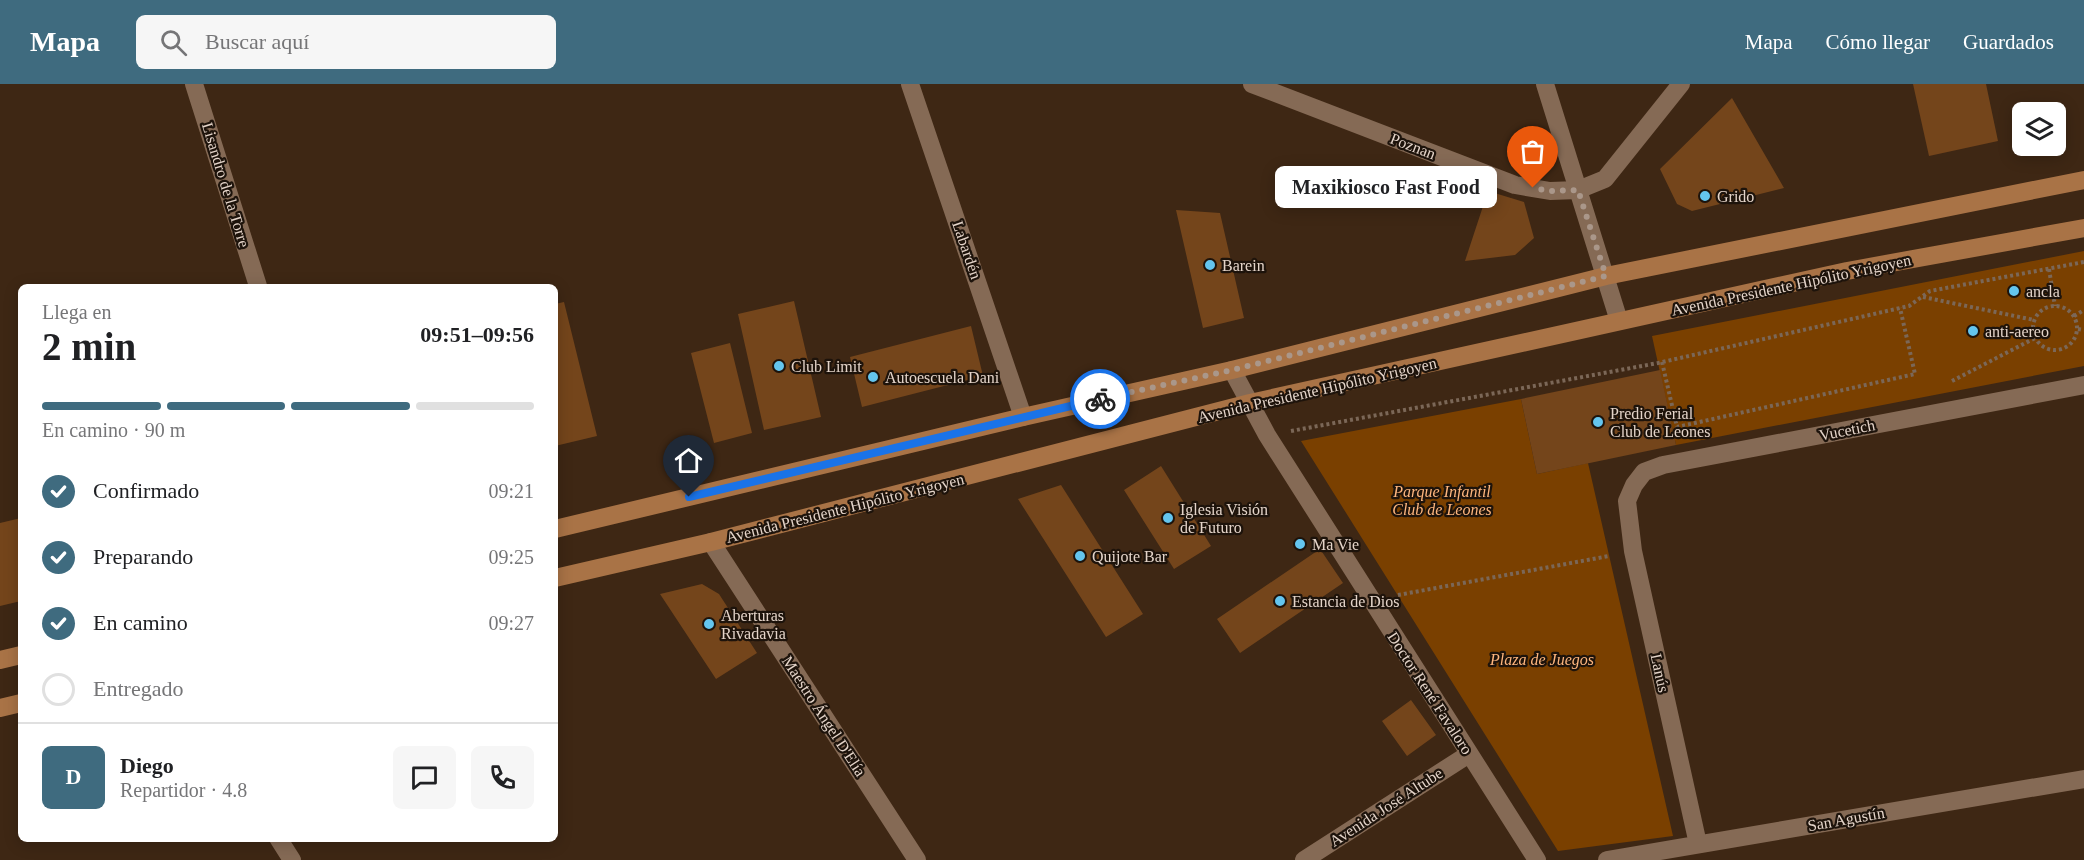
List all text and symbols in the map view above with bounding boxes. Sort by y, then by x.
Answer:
search box [136,15,556,69]
text: Mapa [30,26,100,57]
icon: search [157,26,190,59]
text: Buscar aquí [205,29,309,54]
text: Mapa [1745,30,1793,54]
text: Cómo llegar [1826,30,1930,54]
text: Guardados [1963,30,2054,54]
map controls [2012,102,2066,156]
button: layers [2012,102,2066,156]
street label: Lisandro de la Torre [199,121,253,249]
pin [1507,126,1558,188]
street label: Poznan [1388,130,1438,162]
icon: bag [1516,135,1549,168]
callout: Maxikiosco Fast Food [1275,167,1497,209]
text: Maxikiosco Fast Food [1292,176,1480,198]
place label: Grido [1717,188,1754,205]
marker: Grido [1698,189,1712,203]
street label: Labardén [949,219,985,281]
street label: Avenida Presidente Hipólito Yrigoyen [1669,251,1913,320]
place label: Barein [1222,257,1265,274]
marker: Barein [1203,258,1217,272]
place label: ancla [2026,283,2060,300]
marker: ancla [2007,284,2021,298]
text: Llega en [42,301,111,323]
text: 09:51–09:56 [420,322,534,347]
place label: anti-aereo [1985,323,2049,340]
marker: anti-aereo [1966,324,1980,338]
text: 2 min [42,325,136,368]
street label: Avenida Presidente Hipólito Yrigoyen [1196,354,1438,427]
place label: Club Limit [791,358,862,375]
marker: Club Limit [772,359,786,373]
place label: Autoescuela Dani [885,369,1000,386]
courier [1070,369,1130,429]
marker: Autoescuela Dani [866,370,880,384]
icon: bike [1084,383,1117,416]
place label: Predio Ferial Club de Leones [1610,405,1710,440]
marker: Predio Ferial Club de Leones [1591,415,1605,429]
street label: Vucetich [1818,416,1876,444]
text: En camino · 90 m [42,419,185,441]
pin [663,435,714,497]
icon: home [672,444,705,477]
street label: Avenida Presidente Hipólito Yrigoyen [724,470,966,547]
icon: check [42,475,75,508]
text: Confirmado [93,478,199,503]
text: 09:21 [488,480,534,502]
park label: Parque Infantil Club de Leones [1392,483,1492,518]
place label: Iglesia Visión de Futuro [1180,501,1268,536]
marker: Iglesia Visión de Futuro [1161,511,1175,525]
place label: Ma Vie [1312,536,1359,553]
marker: Ma Vie [1293,537,1307,551]
icon: check [42,541,75,574]
text: Preparando [93,544,193,569]
text: 09:25 [488,546,534,568]
place label: Quijote Bar [1092,548,1168,566]
marker: Quijote Bar [1073,549,1087,563]
place label: Estancia de Dios [1292,593,1400,610]
marker: Estancia de Dios [1273,594,1287,608]
icon: check [42,607,75,640]
place label: Aberturas Rivadavia [721,607,786,642]
text: En camino [93,610,188,635]
text: 09:27 [488,612,534,634]
marker: Aberturas Rivadavia [702,617,716,631]
street label: Doctor René Favaloro [1384,629,1476,757]
park label: Plaza de Juegos [1489,651,1594,669]
street label: Maestro Ángel D'Elía [778,652,870,780]
street label: Lanús [1648,652,1672,694]
text: Entregado [93,676,183,701]
button: chat [393,746,456,809]
button: phone [471,746,534,809]
text: Diego [120,753,174,778]
text: D [66,764,81,789]
street label: Avenida José Altube [1326,764,1446,850]
text: Repartidor · 4.8 [120,779,247,801]
street label: San Agustín [1806,804,1886,835]

